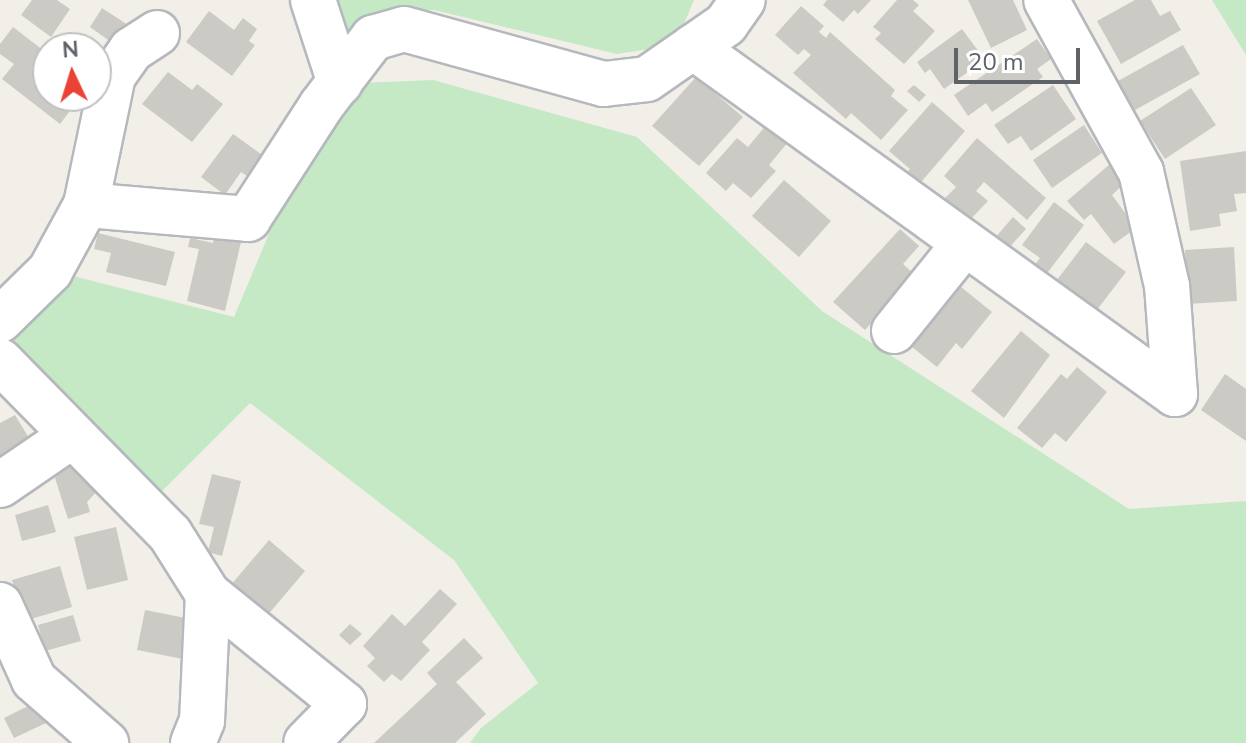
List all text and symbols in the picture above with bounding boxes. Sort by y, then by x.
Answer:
north arrow [32,32,112,112]
scale bar [958,32,1084,82]
text: N [61,35,80,66]
text: 20 m [968,46,1024,78]

